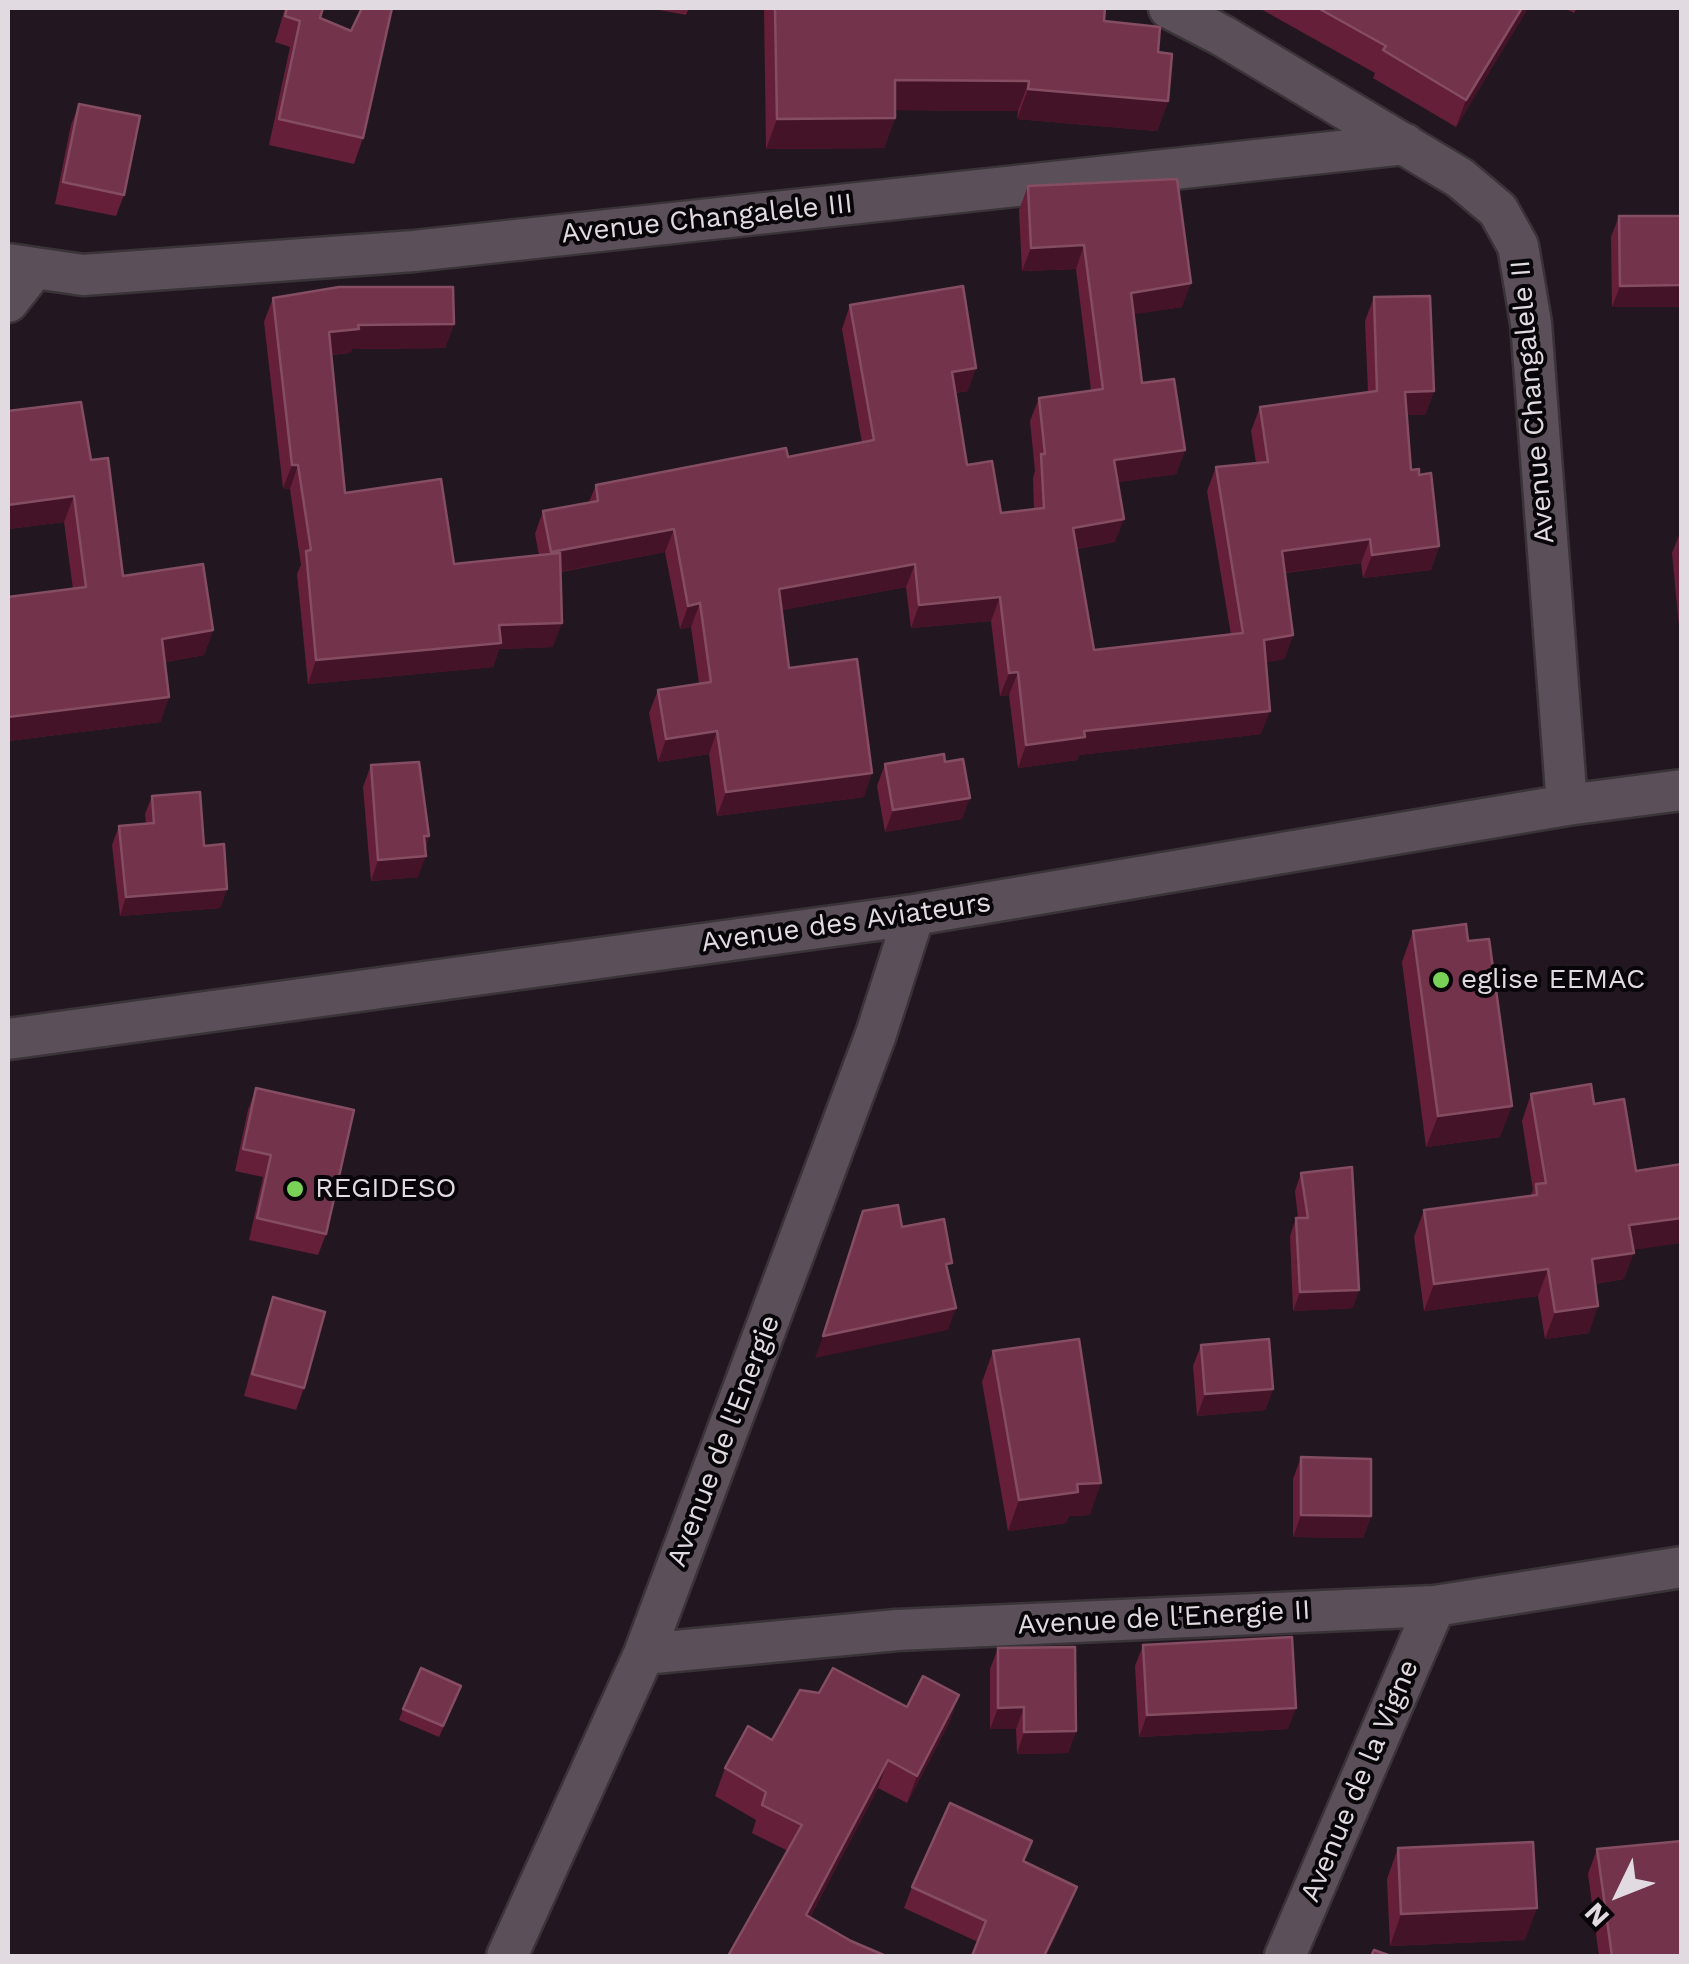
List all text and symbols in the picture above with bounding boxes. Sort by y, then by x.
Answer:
street label: Avenue Changalele III [560,187,854,251]
street label: Avenue Changalele II [1504,259,1562,545]
street label: Avenue des Aviateurs [699,886,993,960]
place label: eglise EEMAC [1461,963,1645,997]
marker: eglise EEMAC [1430,969,1452,991]
place label: REGIDESO [315,1172,457,1206]
marker: REGIDESO [284,1178,306,1200]
street label: Avenue de l'Energie [660,1310,788,1572]
street label: Avenue de l'Energie II [1017,1594,1311,1642]
street label: Avenue de la Vigne [1294,1655,1426,1907]
north arrow [1569,1844,1669,1944]
text: N [1578,1896,1616,1934]

